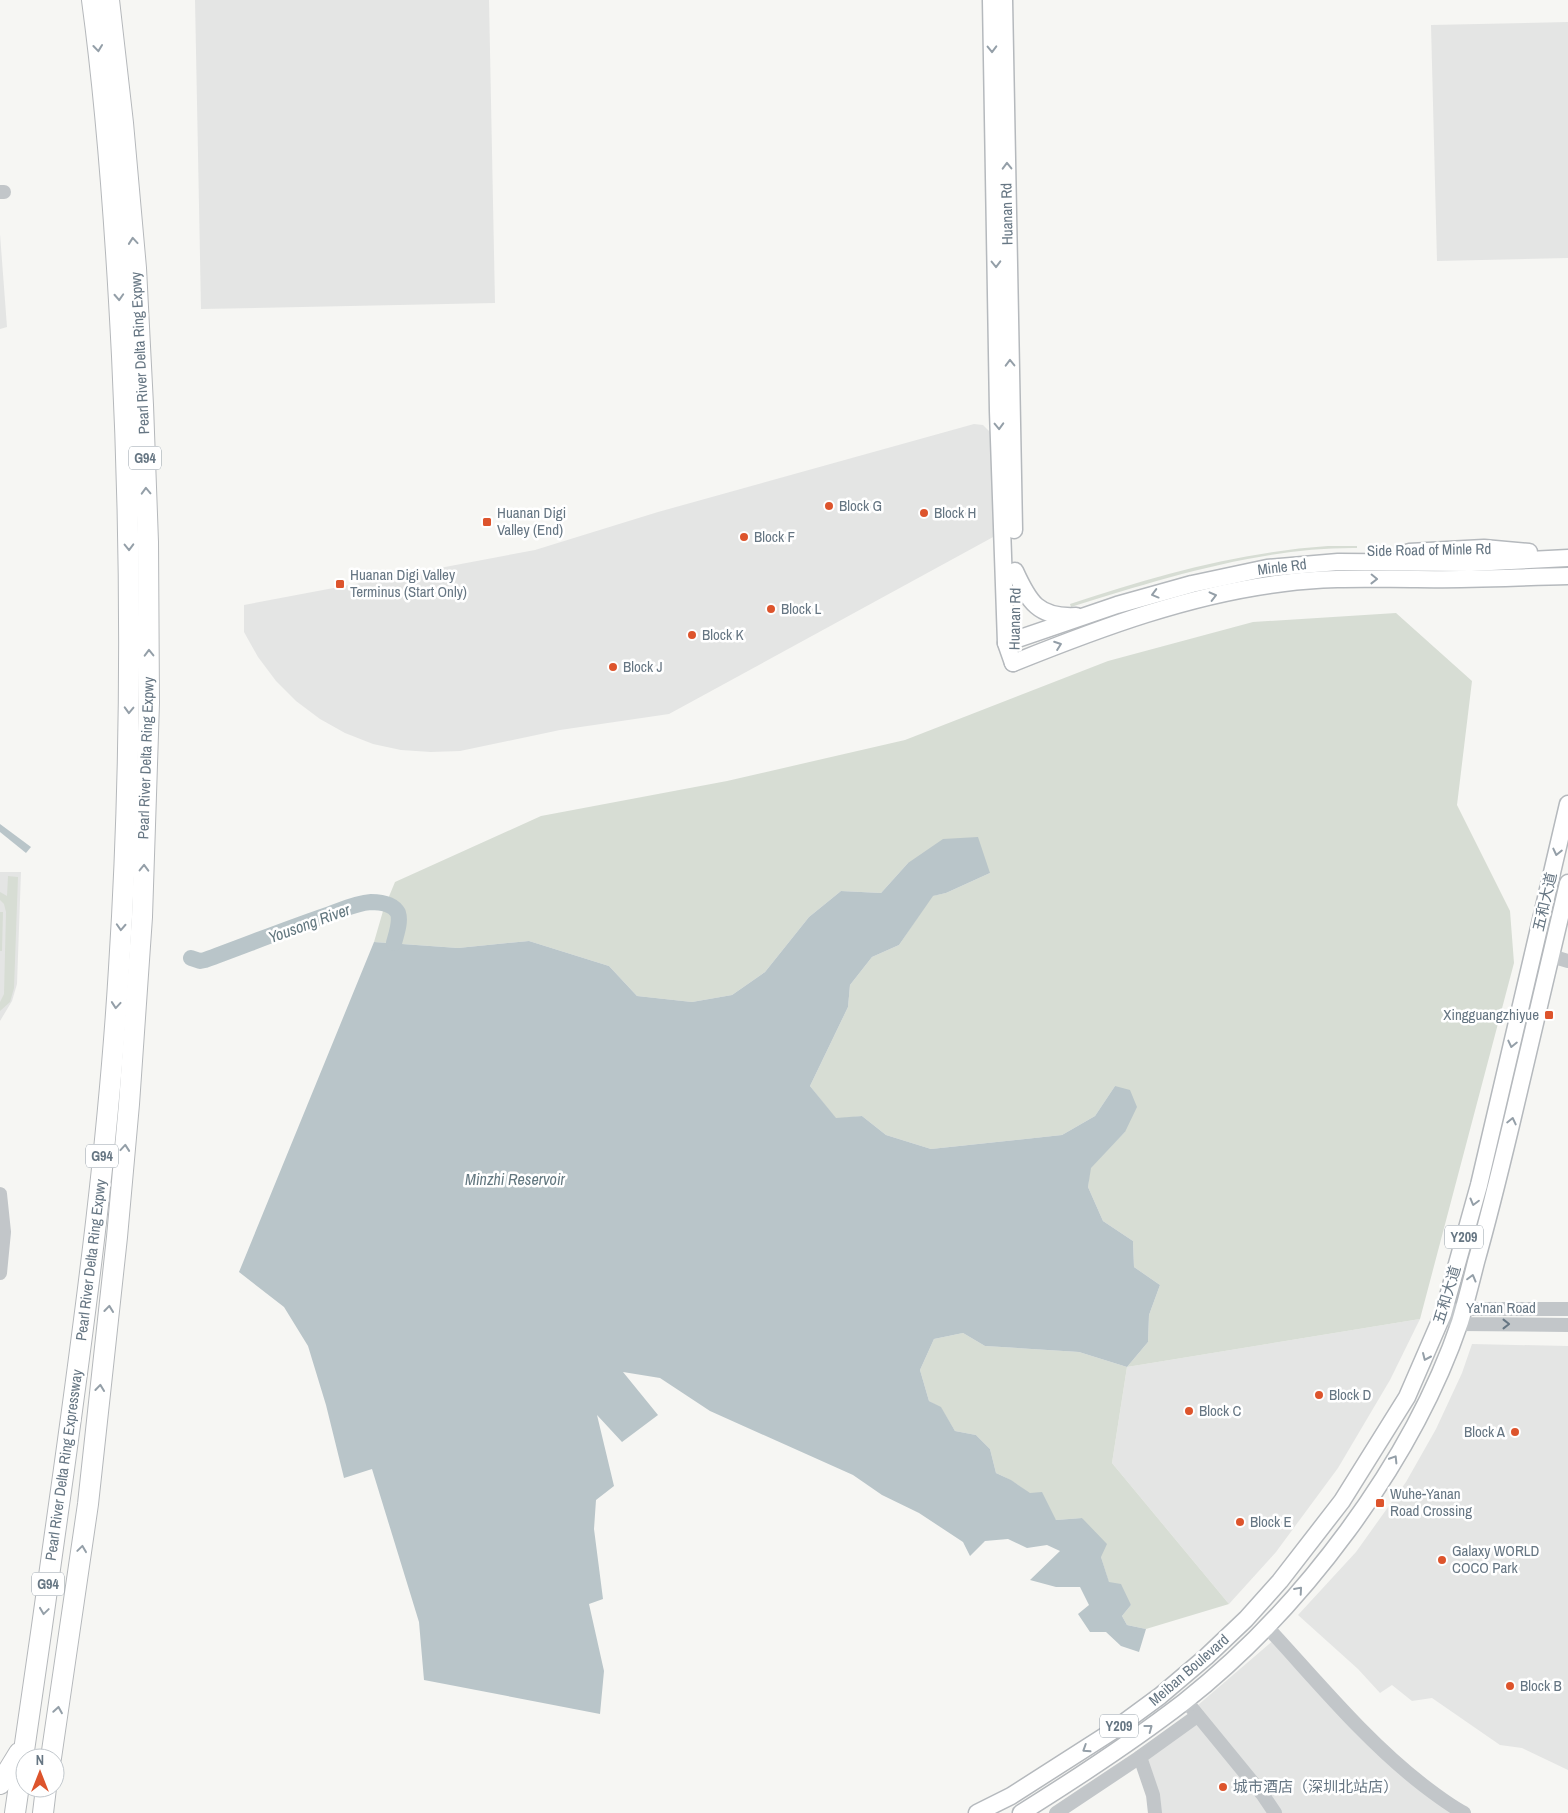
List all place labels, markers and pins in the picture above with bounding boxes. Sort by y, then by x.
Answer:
place label: Block G [839,495,882,516]
marker: Block G [823,500,835,512]
place label: Huanan Digi Valley (End) [497,502,566,540]
place label: Block H [934,502,976,523]
marker: Block H [918,507,930,519]
marker: Huanan Digi Valley (End) [481,516,493,528]
place label: Block F [754,526,795,547]
marker: Block F [738,531,750,543]
place label: Huanan Digi Valley Terminus (Start Only) [350,564,467,602]
marker: Huanan Digi Valley Terminus (Start Only) [334,578,346,590]
place label: Block L [781,598,821,619]
marker: Block L [765,603,777,615]
place label: Block K [702,624,744,645]
marker: Block K [686,629,698,641]
place label: Block J [623,656,663,677]
marker: Block J [607,661,619,673]
place label: Xingguangzhiyue [1443,1004,1539,1025]
marker: Xingguangzhiyue [1543,1009,1555,1021]
place label: Block D [1329,1384,1371,1405]
marker: Block D [1313,1389,1325,1401]
place label: Block C [1199,1400,1241,1421]
marker: Block C [1183,1405,1195,1417]
place label: Block A [1464,1421,1506,1442]
marker: Block A [1509,1426,1521,1438]
place label: Wuhe-Yanan Road Crossing [1390,1483,1472,1521]
marker: Wuhe-Yanan Road Crossing [1374,1497,1386,1509]
place label: Block E [1250,1511,1292,1532]
marker: Block E [1234,1516,1246,1528]
place label: Galaxy WORLD COCO Park [1452,1540,1540,1578]
marker: Galaxy WORLD COCO Park [1436,1554,1448,1566]
place label: Block B [1520,1675,1562,1696]
marker: Block B [1504,1680,1516,1692]
place label: 城市酒店（深圳北站店） [1233,1776,1398,1797]
marker: 城市酒店（深圳北站店） [1217,1781,1229,1793]

